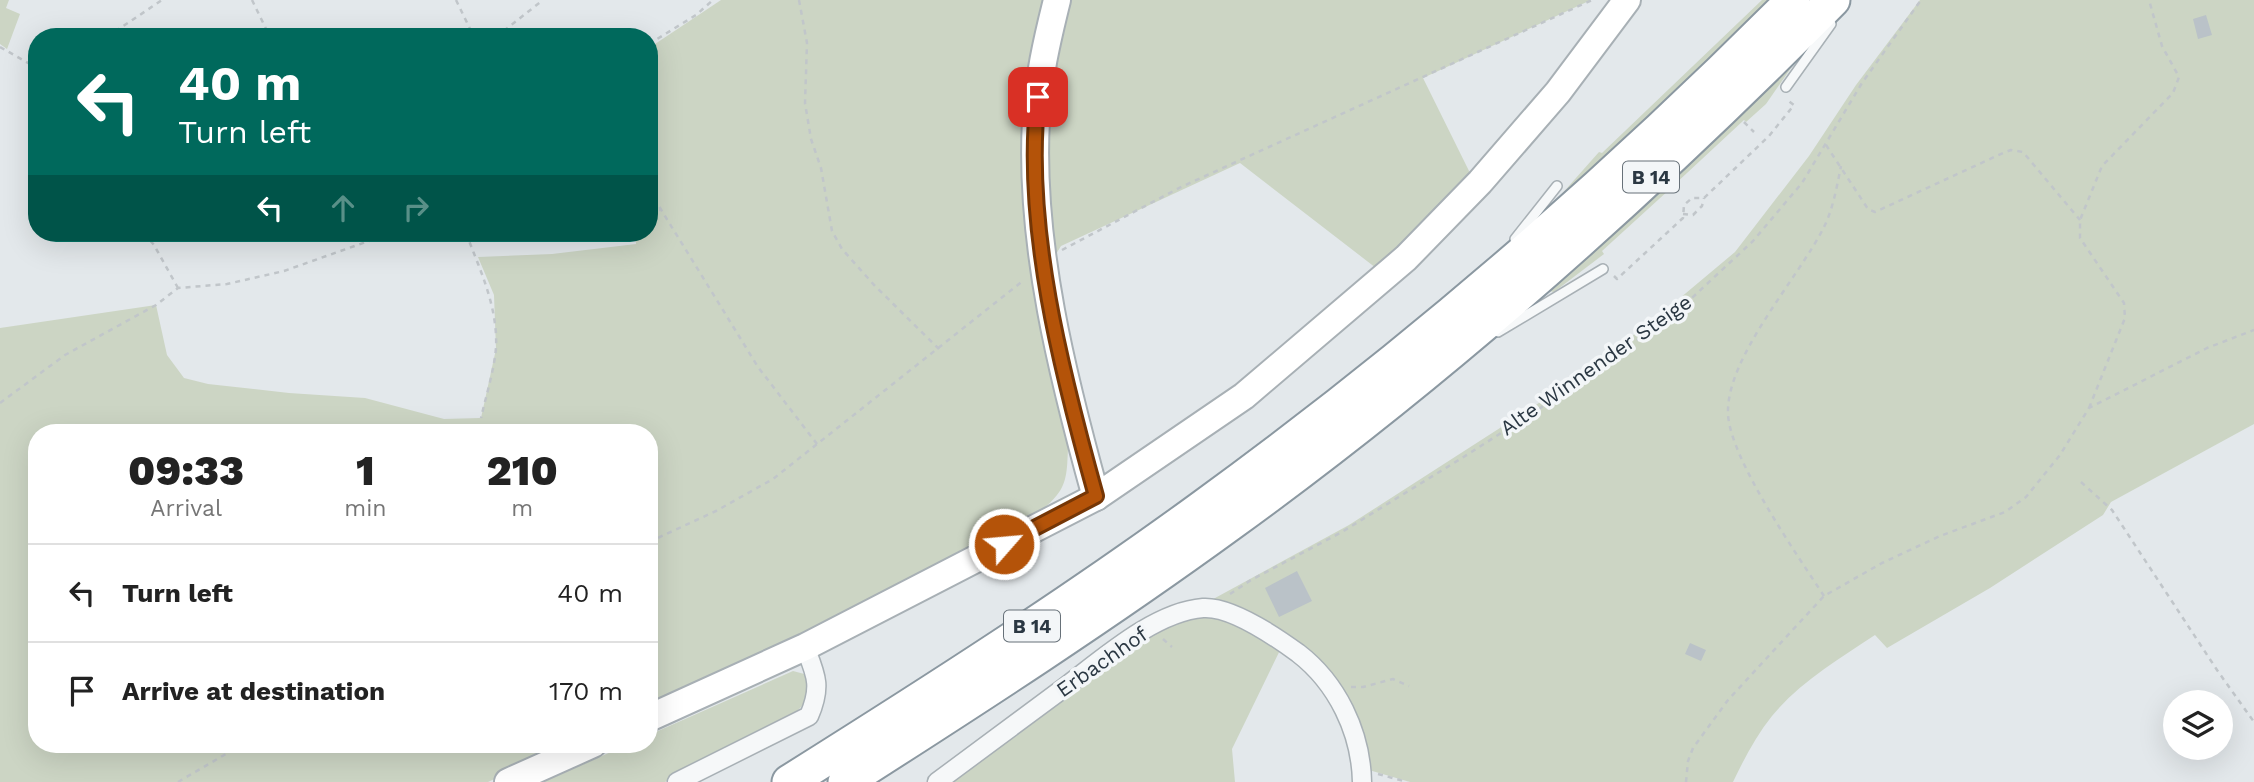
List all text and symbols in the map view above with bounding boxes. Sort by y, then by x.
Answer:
text: 40 m [178,54,301,112]
icon: left [63,56,154,147]
pin [1008,67,1068,127]
icon: arrive [1019,78,1057,116]
text: Turn left [178,113,311,151]
road number: B 14 [1623,162,1679,192]
icon: left [251,189,289,227]
icon: ahead [324,189,362,227]
icon: right [397,189,435,227]
street label: Alte Winnender Steige [1495,289,1696,440]
text: 09:33 [128,446,244,495]
text: 1 [356,446,375,495]
text: 210 [487,446,558,495]
text: Arrival [150,495,222,522]
text: min [344,495,387,522]
text: m [511,495,533,522]
position arrow [967,507,1041,581]
icon: left [63,574,101,612]
text: Turn left [122,578,233,608]
text: 40 m [557,578,623,608]
road number: B 14 [1004,610,1060,642]
street label: Erbachhof [1051,621,1152,702]
icon: arrive [63,672,101,710]
text: Arrive at destination [122,676,385,706]
text: 170 m [549,676,623,706]
map controls [2163,690,2233,760]
button: layers [2163,690,2233,760]

